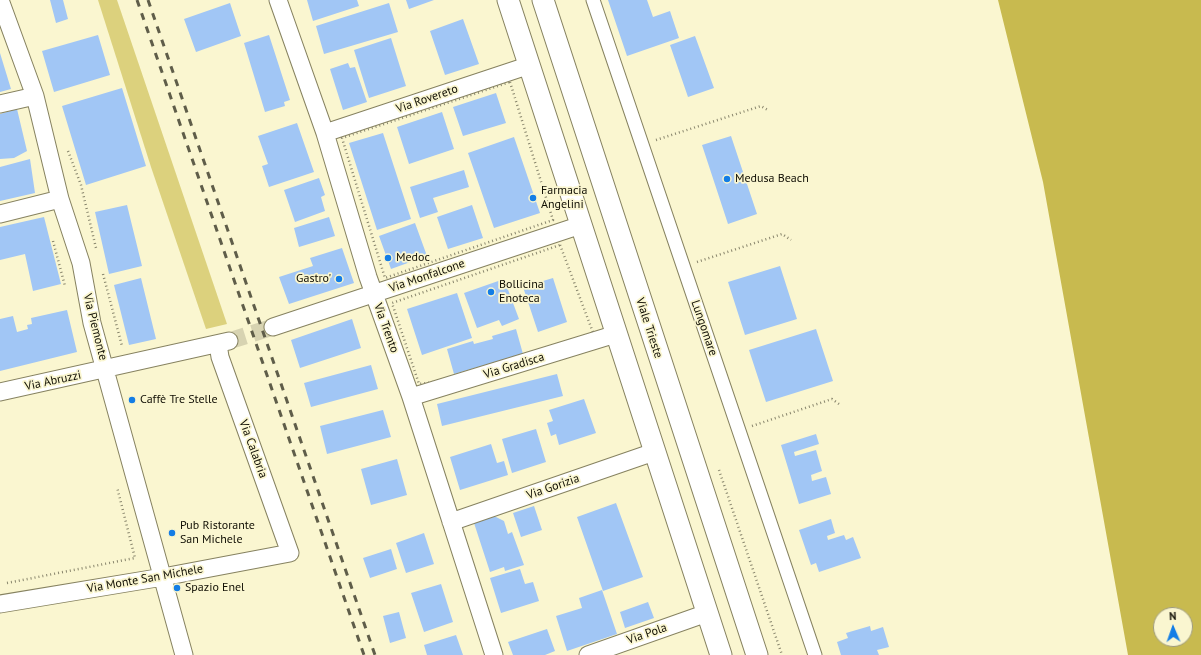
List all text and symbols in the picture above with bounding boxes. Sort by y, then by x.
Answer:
street label: Via Rovereto [394,82,460,116]
place label: Medusa Beach [735,172,809,186]
marker: Medusa Beach [722,174,732,184]
place label: Farmacia Angelini [541,184,588,212]
marker: Farmacia Angelini [528,193,538,203]
place label: Medoc [396,251,430,265]
marker: Medoc [383,253,393,263]
street label: Via Monfalcone [387,256,467,296]
place label: Gastro' [296,272,331,286]
marker: Gastro' [334,274,344,284]
place label: Bollicina Enoteca [499,278,544,306]
marker: Bollicina Enoteca [486,287,496,297]
street label: Via Piemonte [80,292,110,362]
street label: Viale Trieste [632,296,666,360]
street label: Lungomare [688,298,720,358]
street label: Via Trento [370,301,402,355]
street label: Via Gradisca [482,350,546,382]
street label: Via Abruzzi [24,368,82,394]
place label: Caffè Tre Stelle [140,393,218,407]
marker: Caffè Tre Stelle [127,395,137,405]
street label: Via Calabria [236,418,270,480]
street label: Via Gorizia [525,471,581,503]
place label: Pub Ristorante San Michele [180,519,255,547]
marker: Pub Ristorante San Michele [167,528,177,538]
street label: Via Monte San Michele [86,562,204,596]
place label: Spazio Enel [185,581,245,595]
marker: Spazio Enel [172,583,182,593]
north arrow [1153,607,1193,647]
text: N [1169,609,1176,623]
street label: Via Pola [625,620,669,648]

